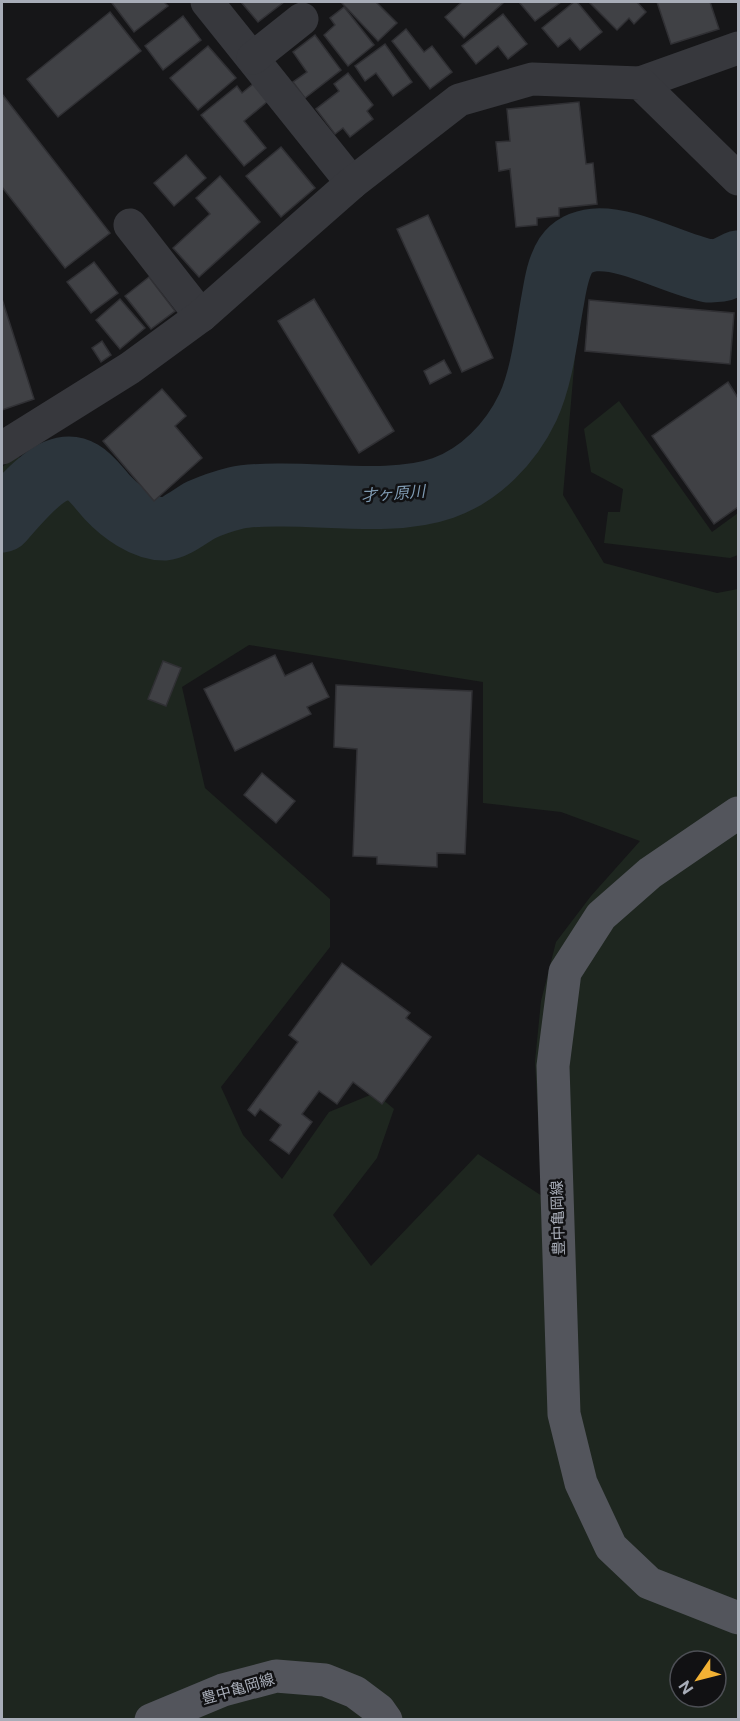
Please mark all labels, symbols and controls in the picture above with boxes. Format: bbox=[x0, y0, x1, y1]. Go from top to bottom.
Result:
water label: 才ヶ原川 bbox=[360, 482, 428, 505]
street label: 豊中亀岡線 bbox=[548, 1180, 567, 1256]
north arrow bbox=[668, 1649, 728, 1709]
street label: 豊中亀岡線 bbox=[199, 1670, 276, 1707]
text: N bbox=[675, 1677, 697, 1698]

